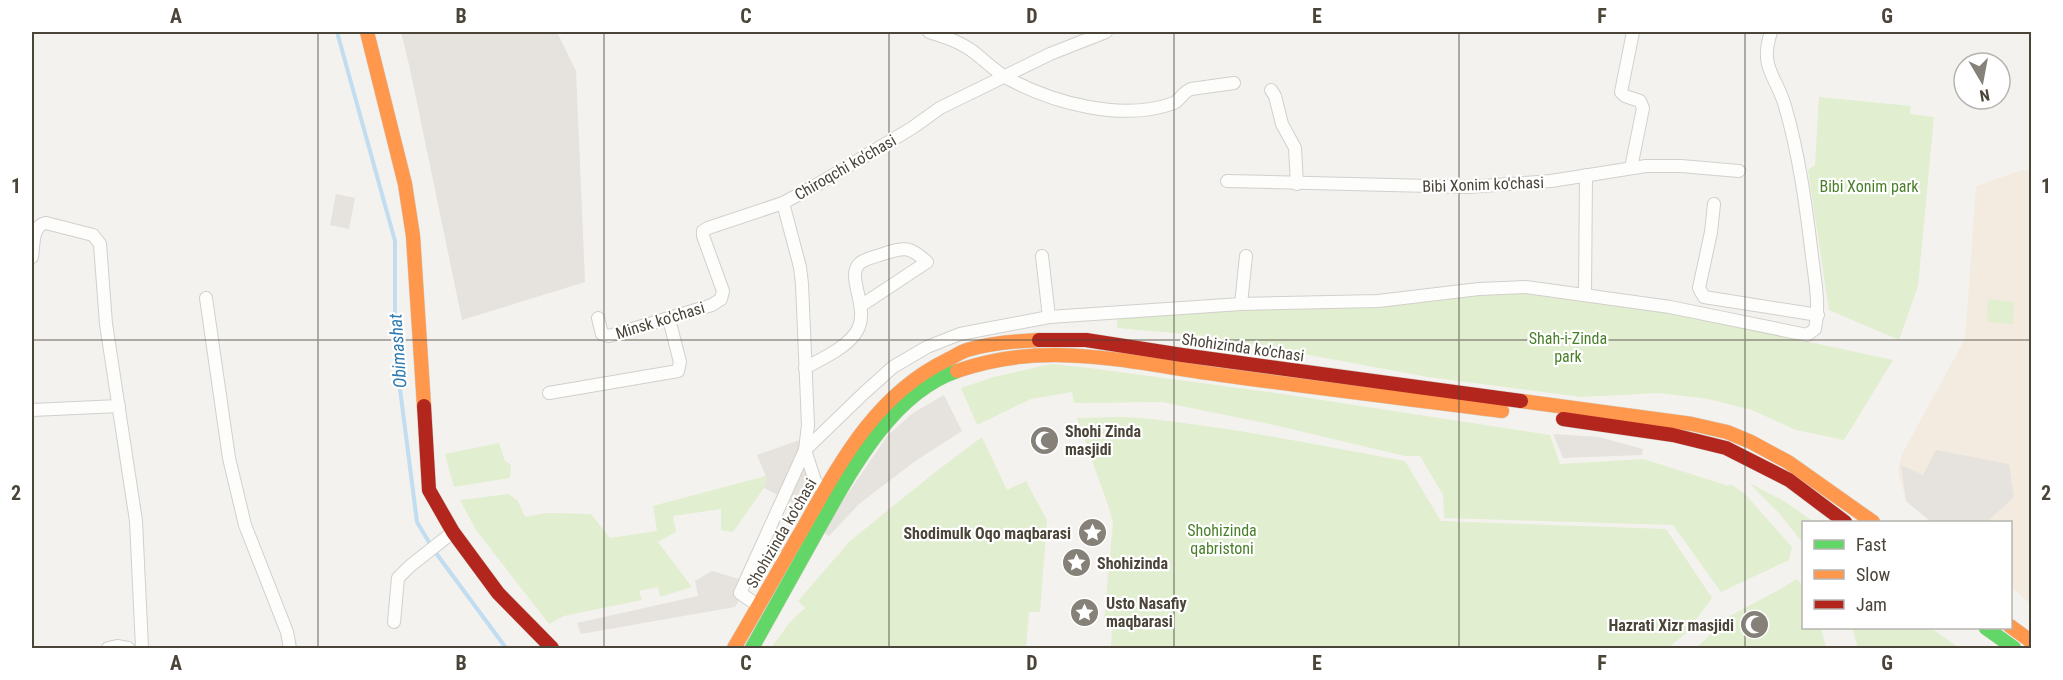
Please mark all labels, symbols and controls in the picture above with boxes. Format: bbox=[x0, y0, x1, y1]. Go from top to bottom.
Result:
text: A bbox=[170, 4, 182, 28]
text: B bbox=[455, 4, 467, 28]
text: C bbox=[740, 4, 752, 28]
text: D bbox=[1026, 4, 1038, 28]
text: E bbox=[1312, 4, 1322, 28]
text: F bbox=[1597, 4, 1607, 28]
text: G bbox=[1881, 4, 1893, 28]
north arrow bbox=[1952, 51, 2012, 111]
text: N bbox=[1978, 85, 1991, 105]
street label: Chiroqchi ko'chasi bbox=[791, 131, 899, 204]
street label: Bibi Xonim ko'chasi bbox=[1422, 173, 1544, 196]
text: 1 bbox=[11, 174, 21, 198]
text: 1 bbox=[2041, 174, 2051, 198]
park label: Bibi Xonim park bbox=[1819, 177, 1919, 196]
street label: Minsk ko'chasi bbox=[613, 298, 707, 343]
water label: Obimashat bbox=[384, 312, 411, 389]
street label: Shohizinda ko'chasi bbox=[1180, 329, 1305, 365]
park label: Shah-i-Zinda park bbox=[1529, 329, 1607, 366]
place label: Shohi Zinda masjidi bbox=[1065, 422, 1141, 459]
mosque icon: Shohi Zinda masjidi bbox=[1028, 424, 1060, 456]
street label: Shohizinda ko'chasi bbox=[742, 475, 821, 591]
text: 2 bbox=[11, 481, 21, 505]
text: 2 bbox=[2041, 481, 2051, 505]
place icon: Shodimulk Oqo maqbarasi bbox=[1076, 517, 1108, 549]
park label: Shohizinda qabristoni bbox=[1187, 521, 1257, 558]
legend bbox=[1802, 521, 2012, 629]
place label: Shodimulk Oqo maqbarasi bbox=[903, 524, 1071, 543]
text: Fast bbox=[1856, 534, 1887, 555]
place icon: Shohizinda bbox=[1060, 547, 1092, 579]
place label: Shohizinda bbox=[1097, 554, 1168, 573]
text: Slow bbox=[1856, 564, 1891, 585]
place label: Usto Nasafiy maqbarasi bbox=[1106, 594, 1187, 631]
text: Jam bbox=[1856, 594, 1887, 615]
place icon: Usto Nasafiy maqbarasi bbox=[1069, 596, 1101, 628]
mosque icon: Hazrati Xizr masjidi bbox=[1739, 609, 1771, 641]
place label: Hazrati Xizr masjidi bbox=[1608, 616, 1734, 635]
text: A bbox=[170, 651, 182, 675]
text: B bbox=[455, 651, 467, 675]
text: C bbox=[740, 651, 752, 675]
text: D bbox=[1026, 651, 1038, 675]
text: E bbox=[1312, 651, 1322, 675]
text: F bbox=[1597, 651, 1607, 675]
text: G bbox=[1881, 651, 1893, 675]

